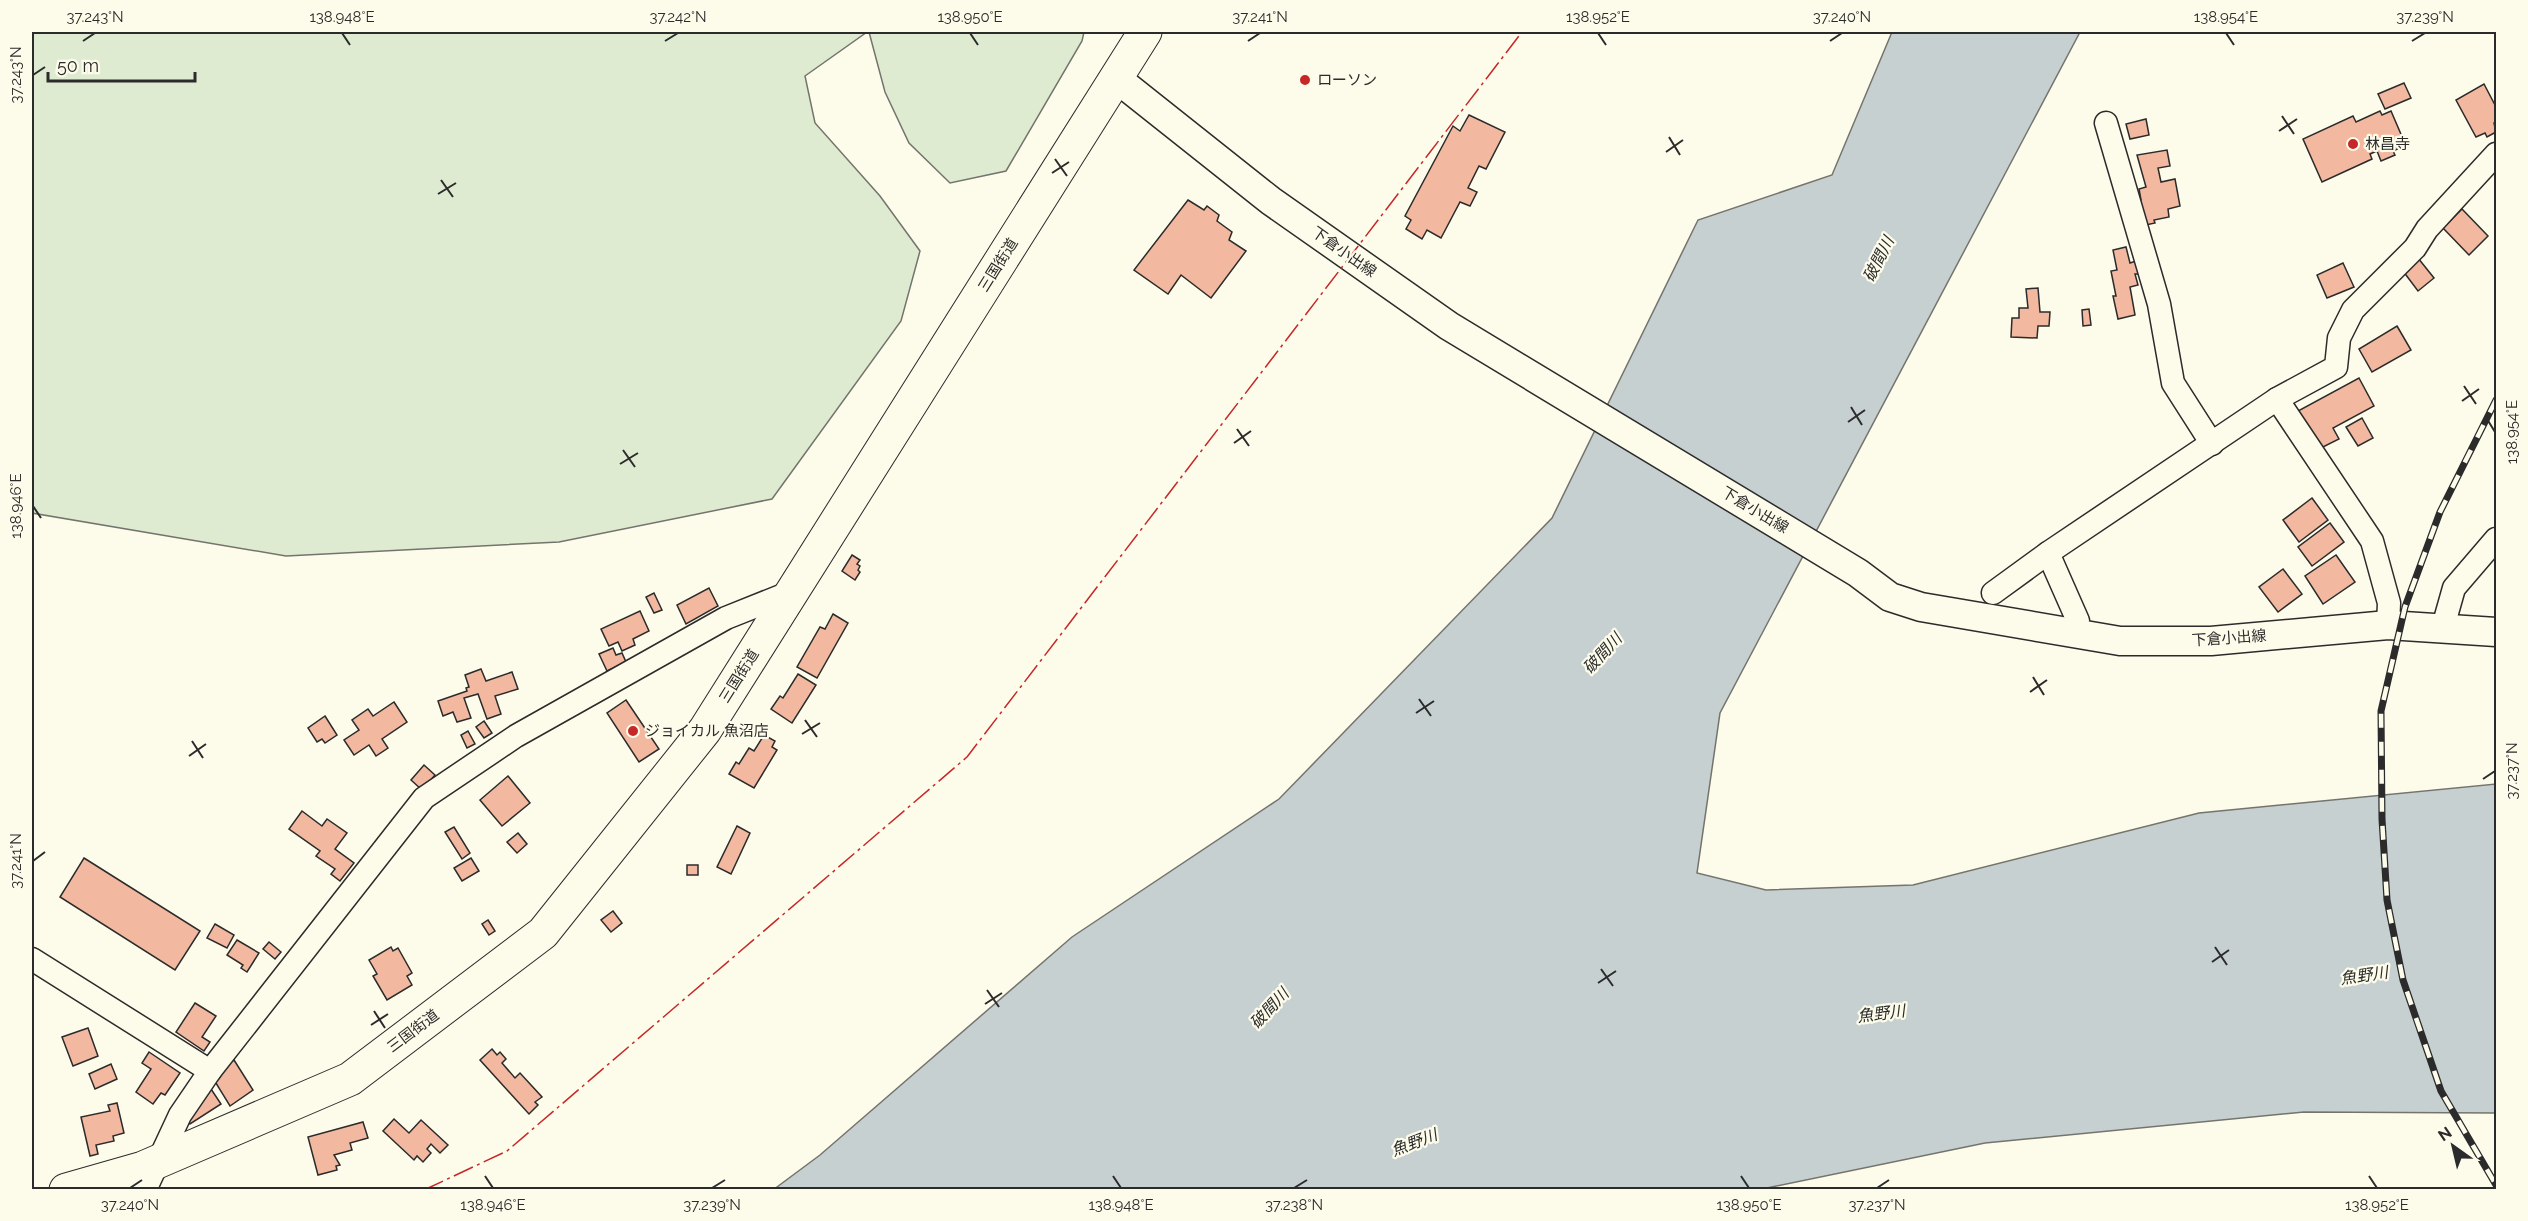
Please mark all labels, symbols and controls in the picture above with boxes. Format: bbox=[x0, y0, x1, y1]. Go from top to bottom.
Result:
text: 37.243°N bbox=[66, 8, 124, 26]
text: 138.948°E bbox=[309, 8, 375, 26]
text: 37.242°N bbox=[649, 8, 707, 26]
text: 138.950°E bbox=[937, 8, 1003, 26]
text: 37.241°N bbox=[1232, 8, 1288, 26]
text: 138.952°E bbox=[1566, 8, 1630, 26]
text: 37.240°N bbox=[1813, 8, 1871, 26]
text: 138.954°E bbox=[2194, 8, 2258, 26]
text: 37.239°N bbox=[2396, 8, 2454, 26]
scale bar bbox=[48, 45, 195, 83]
text: 37.243°N bbox=[7, 46, 25, 104]
text: 50 m bbox=[57, 55, 99, 76]
place label: ローソン bbox=[1317, 71, 1377, 89]
marker: ローソン bbox=[1298, 73, 1312, 87]
place label: 林昌寺 bbox=[2365, 135, 2410, 153]
marker: 林昌寺 bbox=[2346, 137, 2360, 151]
street label: 下倉小出線 bbox=[1308, 223, 1380, 281]
water label: 破間川 bbox=[1859, 232, 1899, 285]
street label: 三国街道 bbox=[974, 235, 1022, 295]
text: 138.954°E bbox=[2503, 400, 2521, 464]
text: 138.946°E bbox=[7, 473, 25, 539]
street label: 下倉小出線 bbox=[1718, 483, 1792, 537]
street label: 下倉小出線 bbox=[2191, 626, 2267, 650]
water label: 破間川 bbox=[1579, 628, 1627, 677]
street label: 三国街道 bbox=[715, 646, 763, 706]
place label: ジョイカル 魚沼店 bbox=[645, 722, 769, 740]
marker: ジョイカル 魚沼店 bbox=[626, 724, 640, 738]
text: 37.237°N bbox=[2503, 742, 2521, 800]
text: 37.241°N bbox=[7, 833, 25, 889]
water label: 魚野川 bbox=[2339, 962, 2391, 988]
water label: 破間川 bbox=[1246, 983, 1294, 1032]
water label: 魚野川 bbox=[1856, 1001, 1908, 1026]
street label: 三国街道 bbox=[384, 1006, 442, 1056]
north arrow bbox=[2423, 1116, 2483, 1176]
text: N bbox=[2435, 1123, 2455, 1145]
water label: 魚野川 bbox=[1388, 1124, 1442, 1160]
text: 37.240°N bbox=[101, 1196, 159, 1214]
text: 138.946°E bbox=[460, 1196, 526, 1214]
text: 37.239°N bbox=[683, 1196, 741, 1214]
text: 138.948°E bbox=[1088, 1196, 1154, 1214]
text: 37.238°N bbox=[1265, 1196, 1323, 1214]
text: 138.950°E bbox=[1716, 1196, 1782, 1214]
text: 37.237°N bbox=[1848, 1196, 1906, 1214]
text: 138.952°E bbox=[2345, 1196, 2409, 1214]

